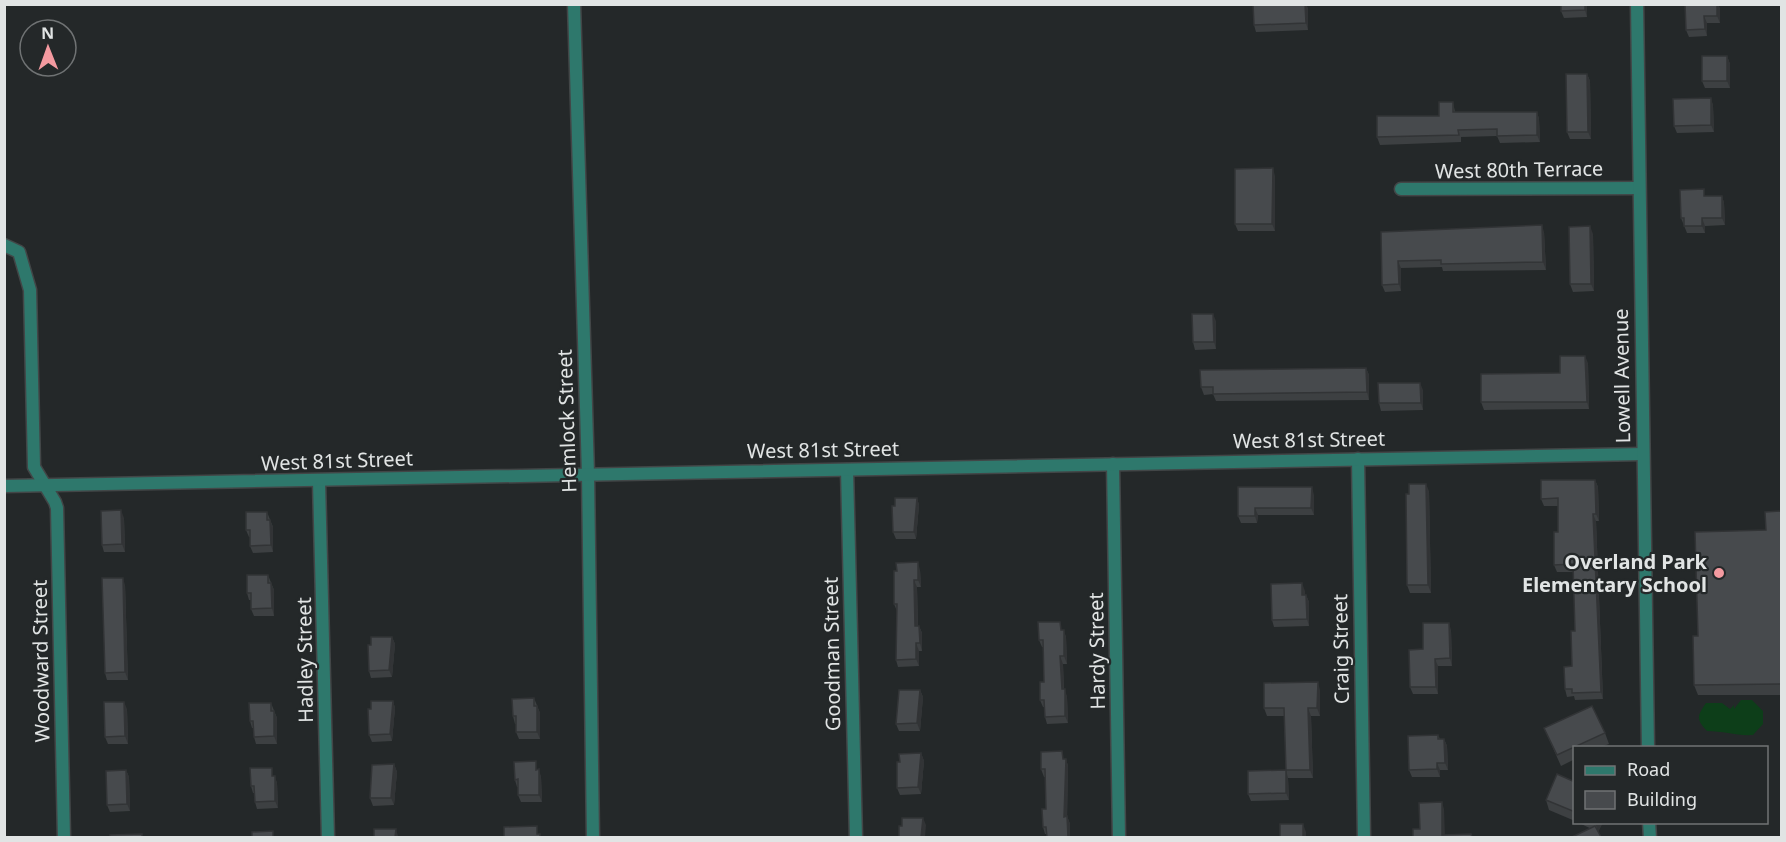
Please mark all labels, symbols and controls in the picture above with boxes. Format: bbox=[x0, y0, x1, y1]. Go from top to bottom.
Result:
north arrow bbox=[18, 18, 78, 78]
text: N bbox=[41, 22, 54, 44]
street label: West 80th Terrace bbox=[1435, 155, 1603, 184]
street label: Lowell Avenue bbox=[1607, 308, 1636, 444]
street label: Hemlock Street bbox=[551, 349, 582, 493]
street label: West 81st Street bbox=[1233, 425, 1385, 454]
street label: West 81st Street bbox=[747, 435, 899, 464]
street label: West 81st Street bbox=[260, 444, 414, 477]
place label: Overland Park Elementary School bbox=[1522, 548, 1708, 598]
marker: Overland Park Elementary School bbox=[1712, 566, 1726, 580]
street label: Goodman Street bbox=[817, 577, 846, 731]
street label: Woodward Street bbox=[26, 579, 55, 743]
street label: Hardy Street bbox=[1082, 592, 1111, 710]
street label: Craig Street bbox=[1326, 594, 1355, 704]
street label: Hadley Street bbox=[290, 597, 319, 723]
legend bbox=[1573, 746, 1768, 824]
text: Road bbox=[1627, 757, 1670, 781]
text: Building bbox=[1627, 787, 1697, 811]

